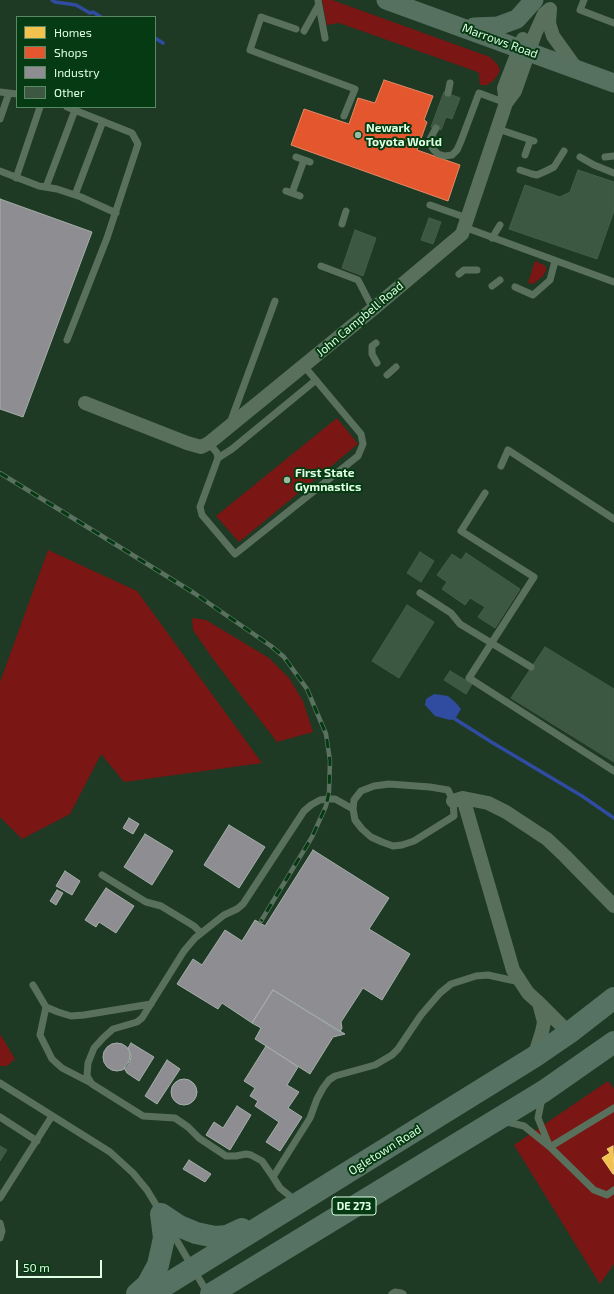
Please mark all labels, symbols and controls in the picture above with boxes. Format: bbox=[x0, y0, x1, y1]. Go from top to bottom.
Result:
legend bbox=[16, 16, 156, 108]
street label: Marrows Road bbox=[460, 21, 540, 61]
text: Homes bbox=[54, 25, 92, 39]
text: Shops bbox=[54, 45, 88, 59]
text: Industry bbox=[54, 65, 100, 79]
text: Other bbox=[54, 85, 85, 99]
place label: Newark Toyota World bbox=[366, 121, 442, 149]
marker: Newark Toyota World bbox=[353, 130, 363, 140]
street label: John Campbell Road bbox=[314, 278, 406, 360]
place label: First State Gymnastics bbox=[295, 466, 361, 494]
marker: First State Gymnastics bbox=[282, 475, 292, 485]
street label: Ogletown Road bbox=[346, 1122, 424, 1178]
road number: DE 273 bbox=[332, 1197, 376, 1215]
scale bar bbox=[18, 1252, 104, 1278]
text: 50 m bbox=[23, 1260, 50, 1274]

